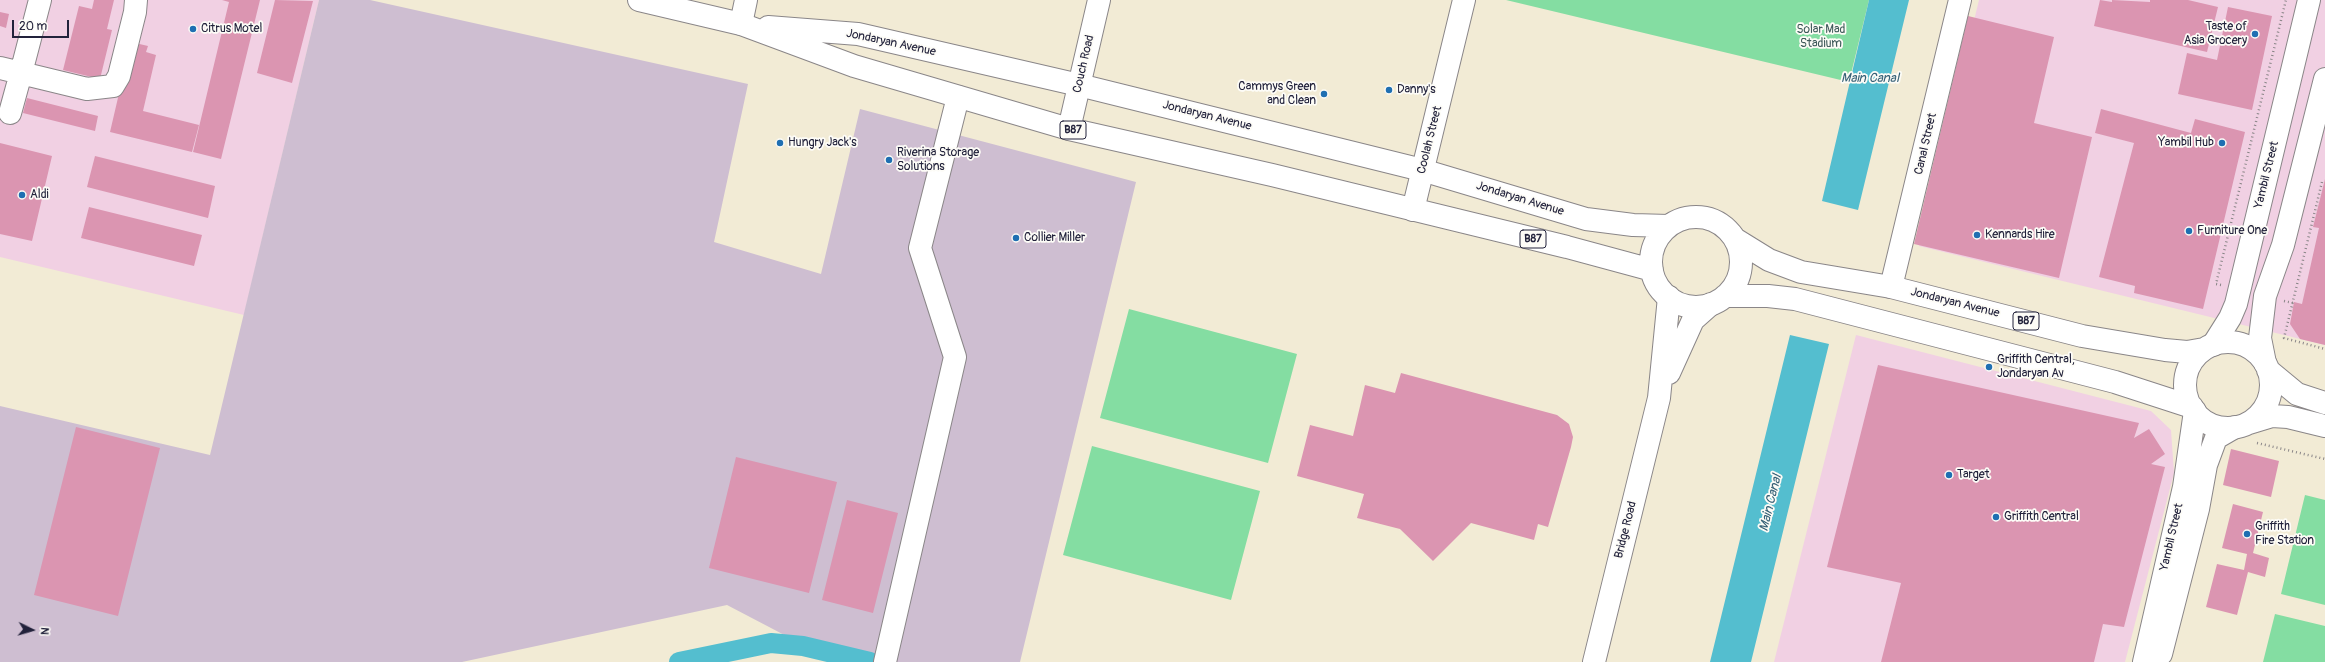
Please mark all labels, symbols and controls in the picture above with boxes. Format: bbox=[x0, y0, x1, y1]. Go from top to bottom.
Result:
scale bar bbox=[14, 12, 71, 38]
text: 20 m bbox=[19, 19, 47, 34]
place label: Taste of Asia Grocery bbox=[2184, 20, 2247, 48]
place label: Citrus Motel bbox=[201, 22, 262, 36]
park label: Solar Mad Stadium bbox=[1797, 23, 1845, 51]
marker: Citrus Motel bbox=[188, 24, 198, 34]
street label: Jondaryan Avenue bbox=[845, 26, 937, 60]
marker: Taste of Asia Grocery bbox=[2250, 29, 2260, 39]
street label: Couch Road bbox=[1070, 34, 1098, 94]
water label: Main Canal bbox=[1841, 71, 1899, 87]
place label: Cammys Green and Clean bbox=[1238, 80, 1316, 108]
place label: Danny's bbox=[1397, 83, 1436, 97]
marker: Danny's bbox=[1384, 85, 1394, 95]
marker: Cammys Green and Clean bbox=[1319, 89, 1329, 99]
street label: Jondaryan Avenue bbox=[1161, 98, 1253, 134]
street label: Coolah Street bbox=[1415, 105, 1445, 175]
street label: Canal Street bbox=[1912, 112, 1940, 176]
road number: B87 bbox=[1060, 121, 1086, 139]
place label: Hungry Jack's bbox=[788, 136, 857, 150]
place label: Yambil Hub bbox=[2158, 136, 2214, 150]
marker: Hungry Jack's bbox=[775, 138, 785, 148]
marker: Yambil Hub bbox=[2217, 138, 2227, 148]
street label: Yambil Street bbox=[2252, 140, 2282, 210]
place label: Riverina Storage Solutions bbox=[897, 146, 979, 174]
marker: Riverina Storage Solutions bbox=[884, 155, 894, 165]
street label: Jondaryan Avenue bbox=[1474, 179, 1566, 219]
place label: Aldi bbox=[30, 188, 49, 202]
marker: Aldi bbox=[17, 190, 27, 200]
place label: Furniture One bbox=[2197, 224, 2267, 238]
marker: Furniture One bbox=[2184, 226, 2194, 236]
place label: Kennards Hire bbox=[1985, 228, 2055, 242]
road number: B87 bbox=[1520, 230, 1546, 248]
marker: Kennards Hire bbox=[1972, 230, 1982, 240]
place label: Collier Miller bbox=[1024, 231, 1085, 245]
marker: Collier Miller bbox=[1011, 233, 1021, 243]
street label: Jondaryan Avenue bbox=[1909, 285, 2001, 321]
road number: B87 bbox=[2013, 312, 2039, 330]
place label: Griffith Central, Jondaryan Av bbox=[1997, 353, 2075, 381]
marker: Griffith Central, Jondaryan Av bbox=[1984, 362, 1994, 372]
place label: Target bbox=[1957, 468, 1990, 482]
marker: Target bbox=[1944, 470, 1954, 480]
water label: Main Canal bbox=[1756, 473, 1786, 533]
street label: Bridge Road bbox=[1612, 500, 1640, 560]
street label: Yambil Street bbox=[2157, 502, 2187, 572]
place label: Griffith Central bbox=[2004, 510, 2079, 524]
marker: Griffith Central bbox=[1991, 512, 2001, 522]
place label: Griffith Fire Station bbox=[2255, 520, 2314, 548]
marker: Griffith Fire Station bbox=[2242, 529, 2252, 539]
north arrow bbox=[12, 610, 52, 650]
text: N bbox=[38, 627, 51, 635]

